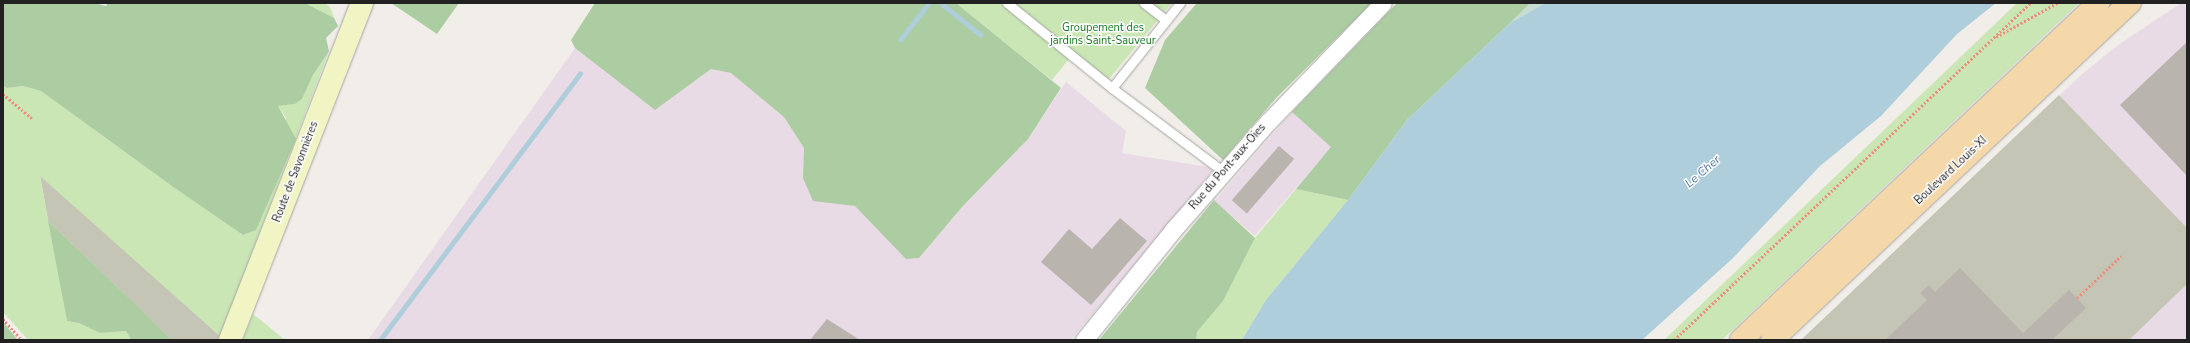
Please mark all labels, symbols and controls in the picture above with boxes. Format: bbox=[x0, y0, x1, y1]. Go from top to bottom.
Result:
park label: Groupement des jardins Saint-Sauveur bbox=[1050, 22, 1156, 48]
street label: Route de Savonnières bbox=[271, 120, 321, 224]
street label: Rue du Pont-aux-Oies bbox=[1187, 121, 1269, 213]
street label: Boulevard Louis-XI bbox=[1912, 134, 1990, 208]
water label: Le Cher bbox=[1683, 153, 1723, 191]

